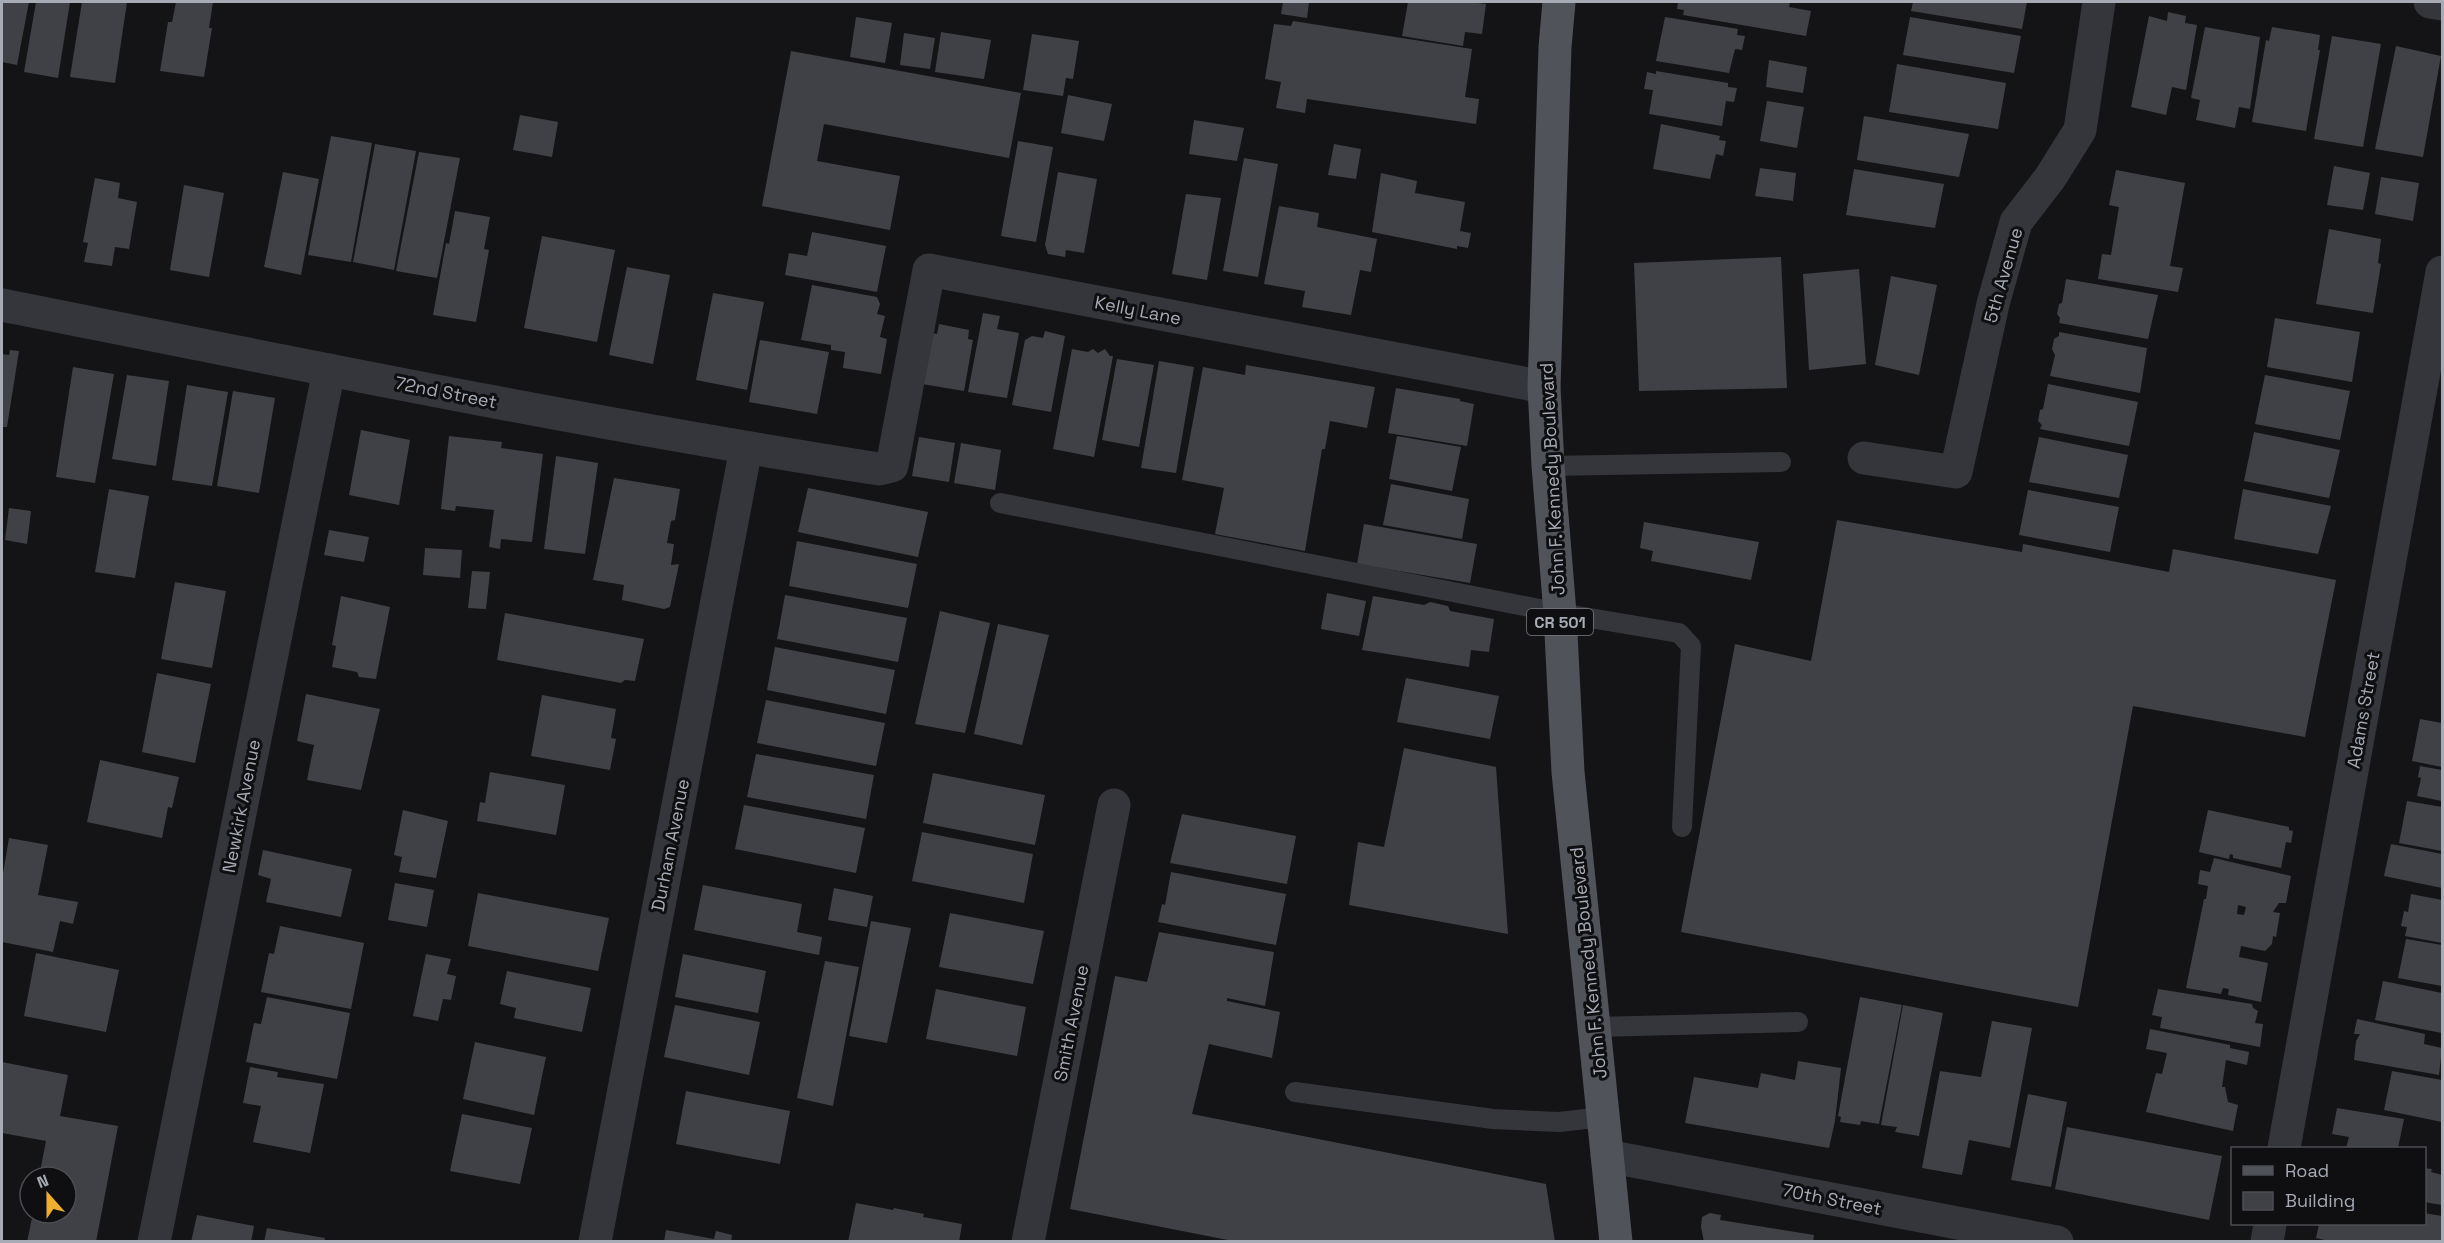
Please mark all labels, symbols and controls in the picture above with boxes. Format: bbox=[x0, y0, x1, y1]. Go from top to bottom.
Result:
street label: 5th Avenue bbox=[1978, 225, 2028, 325]
street label: Kelly Lane bbox=[1093, 290, 1183, 330]
street label: John F. Kennedy Boulevard bbox=[1534, 362, 1570, 596]
street label: 72nd Street bbox=[393, 371, 499, 413]
road number: CR 501 bbox=[1527, 609, 1593, 635]
street label: Adams Street bbox=[2341, 650, 2385, 770]
street label: Newkirk Avenue bbox=[217, 737, 265, 875]
street label: Durham Avenue bbox=[646, 777, 694, 913]
street label: John F. Kennedy Boulevard bbox=[1564, 846, 1612, 1080]
street label: Smith Avenue bbox=[1048, 963, 1094, 1083]
legend bbox=[2231, 1147, 2426, 1225]
text: Road bbox=[2285, 1159, 2329, 1182]
north arrow bbox=[18, 1165, 78, 1225]
text: N bbox=[34, 1170, 52, 1193]
street label: 70th Street bbox=[1780, 1178, 1884, 1220]
text: Building bbox=[2285, 1189, 2355, 1212]

